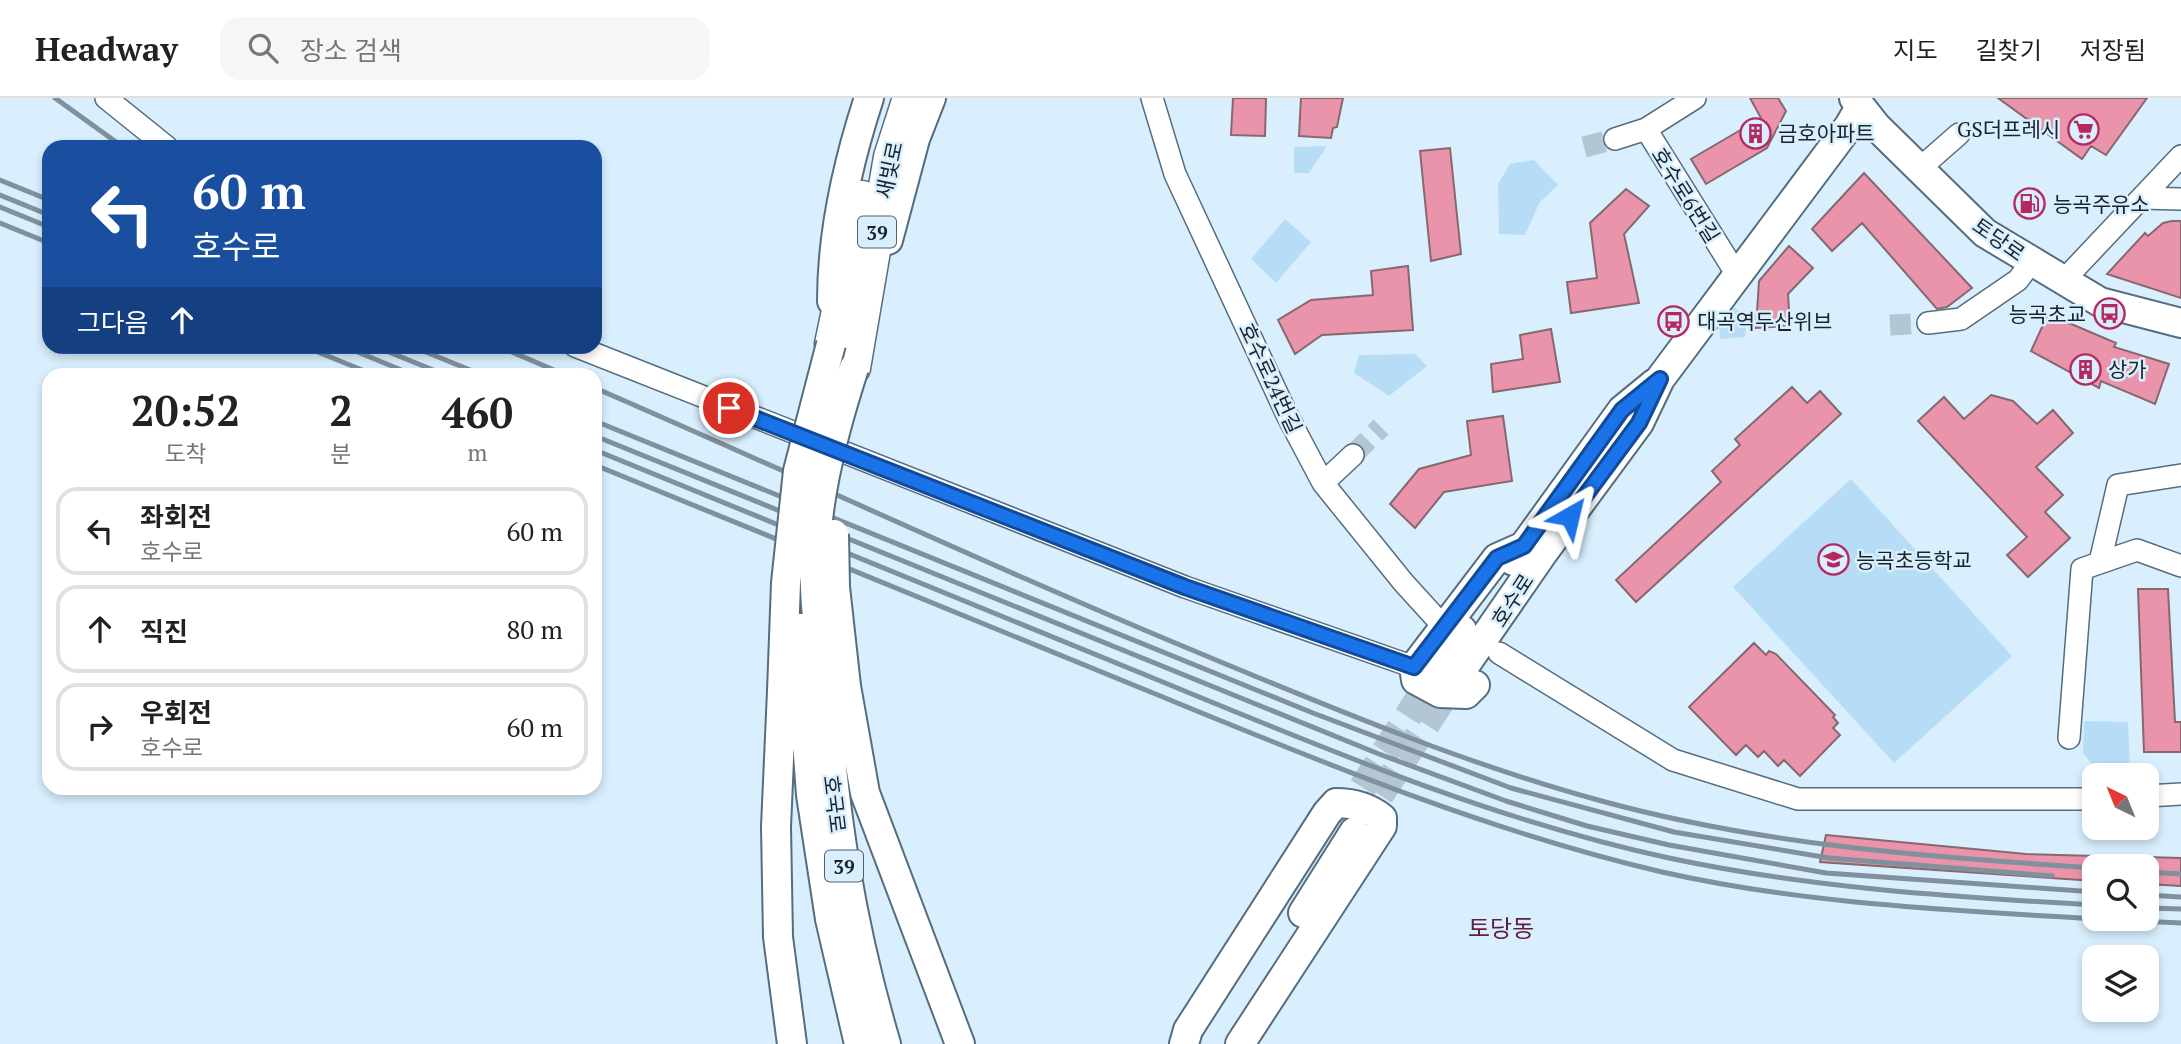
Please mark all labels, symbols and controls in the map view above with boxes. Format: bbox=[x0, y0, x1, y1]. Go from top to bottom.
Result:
search box bbox=[220, 17, 710, 80]
text: Headway bbox=[35, 27, 178, 70]
icon: search bbox=[244, 29, 282, 67]
text: 장소 검색 bbox=[300, 33, 402, 67]
text: 지도 bbox=[1893, 34, 1938, 66]
text: 길찾기 bbox=[1976, 34, 2042, 66]
text: 저장됨 bbox=[2080, 34, 2146, 66]
supermarket icon: GS더프레시 bbox=[2066, 112, 2100, 146]
place label: GS더프레시 bbox=[1957, 115, 2060, 143]
building icon: 금호아파트 bbox=[1738, 116, 1772, 150]
place label: 금호아파트 bbox=[1778, 119, 1875, 147]
street label: 새빛로 bbox=[869, 139, 909, 201]
street label: 호수로6번길 bbox=[1646, 142, 1726, 248]
text: 60 m bbox=[192, 158, 306, 223]
icon: left bbox=[77, 168, 168, 259]
fuel station icon: 능곡주유소 bbox=[2013, 187, 2047, 221]
place label: 능곡주유소 bbox=[2053, 190, 2150, 218]
street label: 토당로 bbox=[1967, 211, 2031, 267]
road number: 39 bbox=[858, 216, 896, 248]
text: 호수로 bbox=[192, 225, 280, 267]
bus stop icon: 능곡초교 bbox=[2092, 297, 2126, 331]
place label: 능곡초교 bbox=[2009, 300, 2086, 328]
icon: ahead bbox=[163, 301, 201, 339]
bus stop icon: 대곡역두산위브 bbox=[1657, 304, 1691, 338]
text: 그다음 bbox=[77, 305, 149, 339]
place label: 대곡역두산위브 bbox=[1697, 307, 1832, 335]
street label: 호수로24번길 bbox=[1233, 318, 1309, 438]
building icon: 상가 bbox=[2068, 352, 2102, 386]
place label: 상가 bbox=[2108, 355, 2147, 383]
pin bbox=[699, 378, 759, 438]
text: 20:52 bbox=[131, 382, 240, 438]
text: 2 bbox=[329, 382, 353, 438]
text: 460 bbox=[442, 384, 513, 440]
icon: arrive bbox=[710, 389, 748, 427]
text: m bbox=[468, 437, 487, 468]
text: 도착 bbox=[164, 438, 207, 469]
text: 분 bbox=[330, 438, 352, 469]
position arrow bbox=[1533, 479, 1607, 553]
text: 좌회전 bbox=[140, 499, 212, 533]
icon: left bbox=[81, 512, 119, 550]
text: 60 m bbox=[507, 514, 563, 548]
text: 호수로 bbox=[140, 536, 203, 567]
school or university icon: 능곡초등학교 bbox=[1816, 543, 1850, 577]
place label: 능곡초등학교 bbox=[1856, 546, 1972, 574]
street label: 호수로 bbox=[1484, 568, 1540, 632]
icon: ahead bbox=[81, 610, 119, 648]
text: 80 m bbox=[507, 612, 563, 646]
text: 직진 bbox=[140, 614, 188, 648]
text: 우회전 bbox=[140, 695, 212, 729]
icon: right bbox=[81, 708, 119, 746]
text: 60 m bbox=[507, 710, 563, 744]
text: 호수로 bbox=[140, 732, 203, 763]
north arrow bbox=[2082, 763, 2160, 840]
map controls bbox=[2082, 763, 2159, 1022]
street label: 호국로 bbox=[818, 774, 852, 834]
road number: 39 bbox=[825, 850, 863, 881]
button: search bbox=[2082, 854, 2159, 931]
district label: 토당동 bbox=[1468, 912, 1534, 944]
button: layers bbox=[2082, 945, 2159, 1022]

